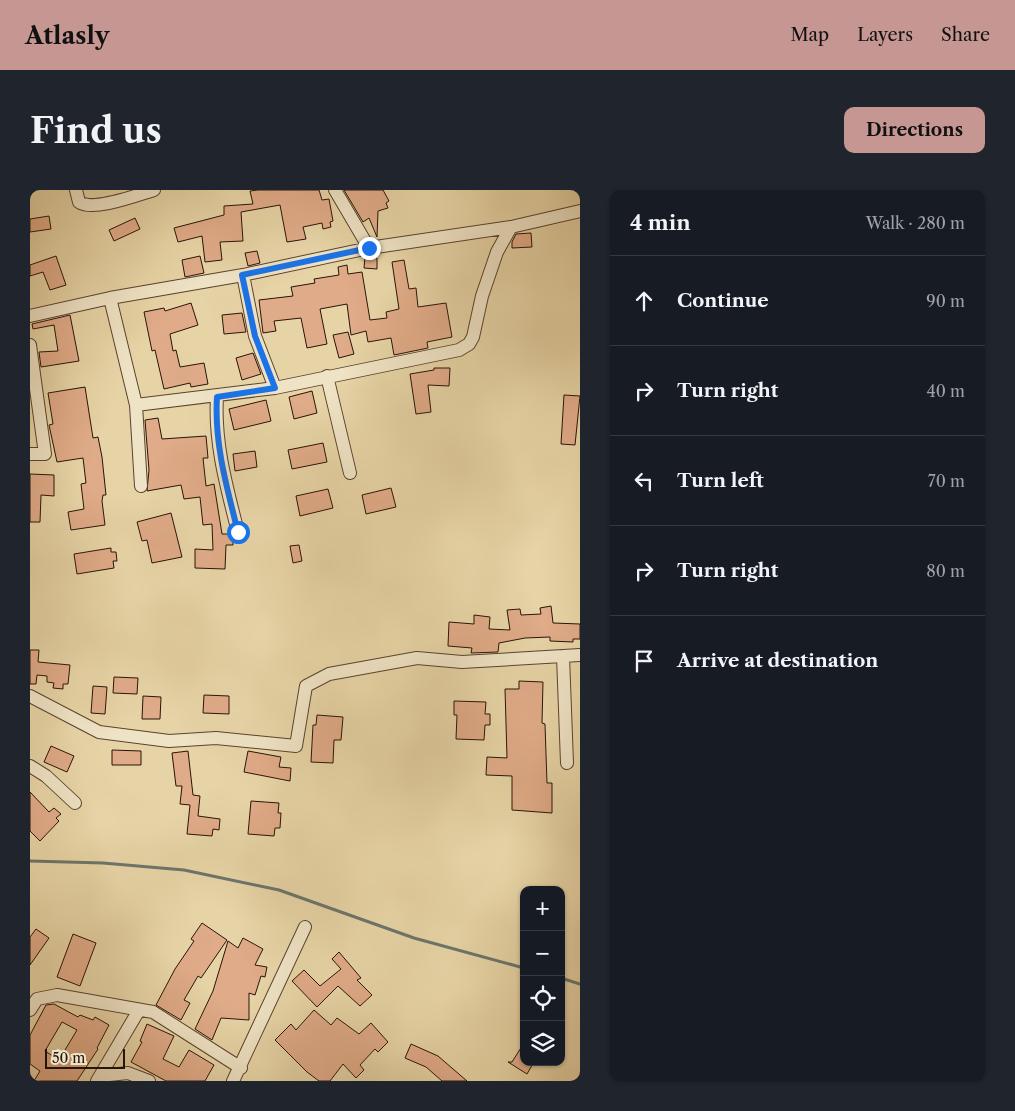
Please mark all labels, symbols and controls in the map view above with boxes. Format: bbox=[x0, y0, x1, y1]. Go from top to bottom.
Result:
text: Atlasly bbox=[25, 21, 109, 50]
text: Map bbox=[791, 24, 829, 46]
text: Layers bbox=[857, 24, 913, 46]
text: Share bbox=[941, 24, 990, 46]
button: Directions bbox=[844, 107, 985, 153]
text: Find us bbox=[30, 109, 162, 152]
text: 4 min bbox=[630, 210, 691, 235]
text: Walk · 280 m bbox=[866, 213, 965, 233]
route end bbox=[358, 237, 381, 260]
icon: ahead bbox=[630, 287, 658, 315]
text: Continue bbox=[677, 289, 769, 312]
text: 90 m bbox=[926, 291, 965, 311]
icon: right bbox=[630, 377, 658, 405]
text: Turn right bbox=[677, 379, 778, 402]
text: 40 m bbox=[926, 381, 965, 401]
icon: left bbox=[630, 467, 658, 495]
text: Turn left bbox=[677, 469, 764, 492]
text: 70 m bbox=[928, 471, 965, 491]
route start bbox=[227, 521, 250, 544]
icon: right bbox=[630, 557, 658, 585]
text: Turn right bbox=[677, 559, 778, 582]
text: 80 m bbox=[926, 561, 965, 581]
icon: arrive bbox=[630, 647, 658, 675]
text: Arrive at destination bbox=[677, 649, 878, 672]
map controls bbox=[520, 886, 565, 1066]
button: + bbox=[520, 886, 565, 931]
button: − bbox=[520, 931, 565, 976]
button: locate bbox=[520, 976, 565, 1021]
button: layers bbox=[520, 1021, 565, 1066]
scale bar bbox=[45, 1046, 125, 1069]
text: 50 m bbox=[52, 1049, 85, 1067]

